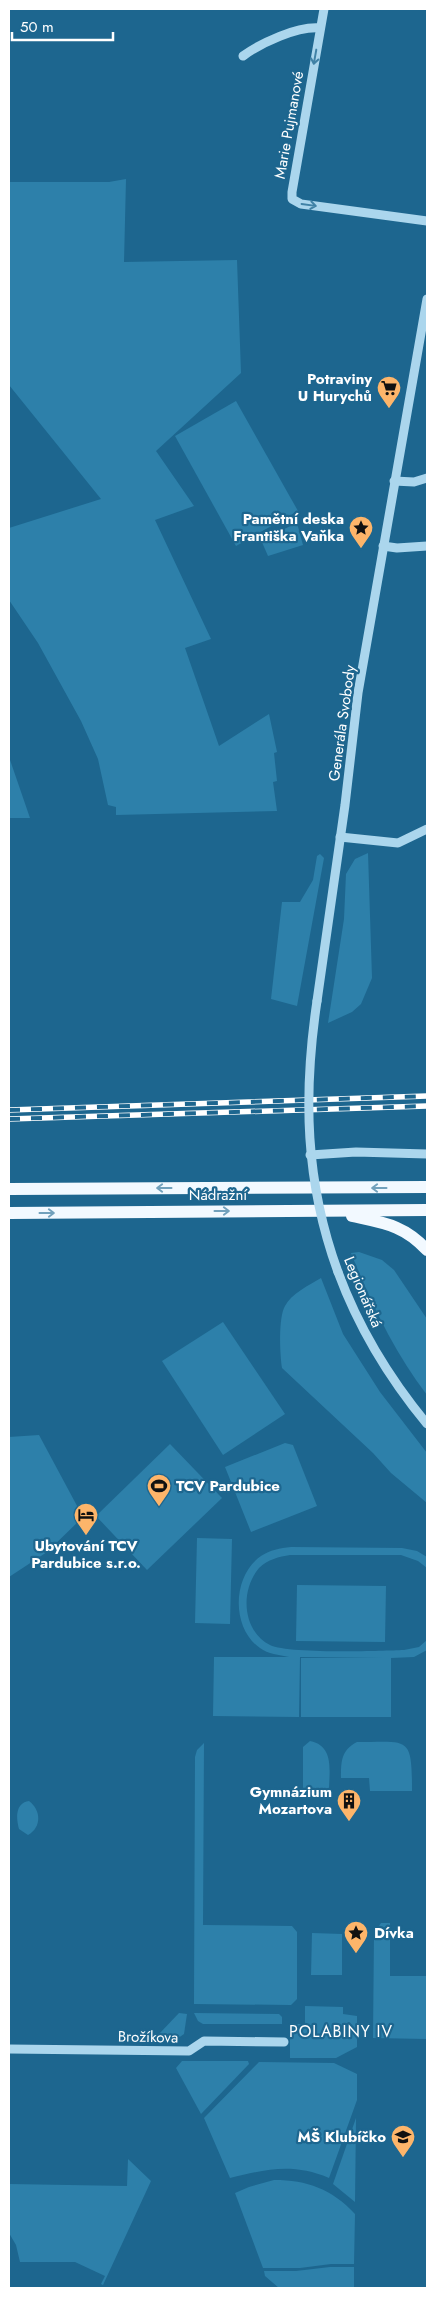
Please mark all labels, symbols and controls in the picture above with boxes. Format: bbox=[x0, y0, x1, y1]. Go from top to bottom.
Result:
scale bar bbox=[12, 10, 114, 42]
text: 50 m bbox=[20, 16, 54, 38]
one-way arrow bbox=[310, 48, 320, 64]
street label: Marie Pujmanové bbox=[269, 69, 309, 181]
one-way arrow bbox=[301, 200, 317, 210]
place label: Potraviny U Hurychů bbox=[298, 368, 372, 407]
supermarket icon: Potraviny U Hurychů bbox=[376, 375, 402, 409]
place label: Pamětní deska Františka Vaňka bbox=[233, 508, 344, 547]
place icon: Pamětní deska Františka Vaňka bbox=[348, 515, 374, 549]
street label: Generála Svobody bbox=[323, 663, 361, 783]
one-way arrow bbox=[156, 1183, 172, 1193]
one-way arrow bbox=[371, 1183, 387, 1193]
street label: Nádražní bbox=[189, 1184, 248, 1206]
one-way arrow bbox=[214, 1207, 230, 1216]
one-way arrow bbox=[38, 1208, 55, 1218]
street label: Legionářská bbox=[338, 1253, 388, 1331]
sports icon: TCV Pardubice bbox=[146, 1473, 172, 1507]
place label: TCV Pardubice bbox=[176, 1475, 280, 1497]
hotel icon: Ubytování TCV Pardubice s.r.o. bbox=[73, 1502, 99, 1536]
place label: Ubytování TCV Pardubice s.r.o. bbox=[31, 1535, 141, 1574]
place label: Gymnázium Mozartova bbox=[250, 1781, 332, 1820]
building icon: Gymnázium Mozartova bbox=[336, 1788, 362, 1822]
place icon: Dívka bbox=[343, 1920, 369, 1954]
place label: Dívka bbox=[374, 1922, 414, 1944]
district label: POLABINY IV bbox=[289, 2020, 393, 2043]
street label: Brožíkova bbox=[118, 2025, 178, 2049]
school or university icon: MŠ Klubíčko bbox=[390, 2124, 416, 2158]
place label: MŠ Klubíčko bbox=[298, 2126, 386, 2148]

